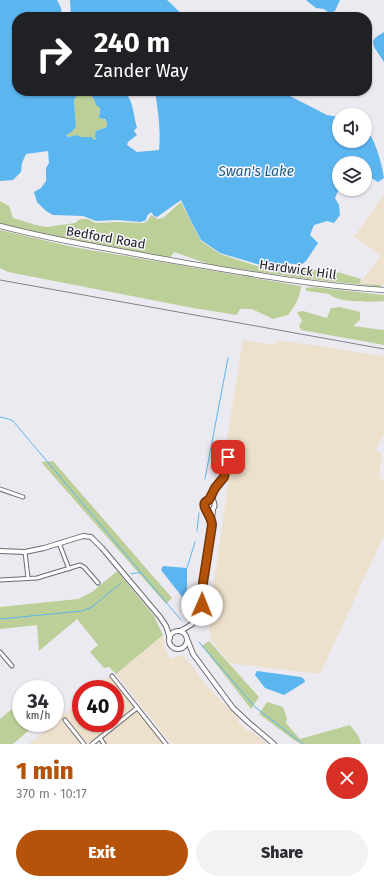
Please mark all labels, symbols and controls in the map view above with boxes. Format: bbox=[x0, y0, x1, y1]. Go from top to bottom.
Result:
text: 240 m bbox=[94, 26, 170, 59]
icon: right bbox=[28, 28, 80, 80]
text: Zander Way bbox=[94, 60, 188, 82]
map controls bbox=[332, 108, 372, 196]
button: sound bbox=[332, 108, 372, 148]
button: layers bbox=[332, 156, 372, 196]
water label: Swan's Lake bbox=[217, 163, 294, 180]
street label: Bedford Road bbox=[65, 223, 147, 252]
street label: Hardwick Hill bbox=[258, 257, 338, 282]
pin bbox=[211, 440, 245, 474]
icon: arrive bbox=[217, 446, 239, 468]
position arrow bbox=[181, 584, 223, 626]
speed limit sign: 40 bbox=[72, 680, 124, 732]
text: 34 bbox=[27, 689, 49, 713]
text: km/h bbox=[26, 710, 50, 722]
text: 1 min bbox=[16, 757, 74, 785]
button: close bbox=[326, 757, 368, 799]
text: 370 m · 10:17 bbox=[16, 786, 87, 801]
button: Exit bbox=[16, 830, 188, 876]
button: Share bbox=[196, 830, 368, 876]

